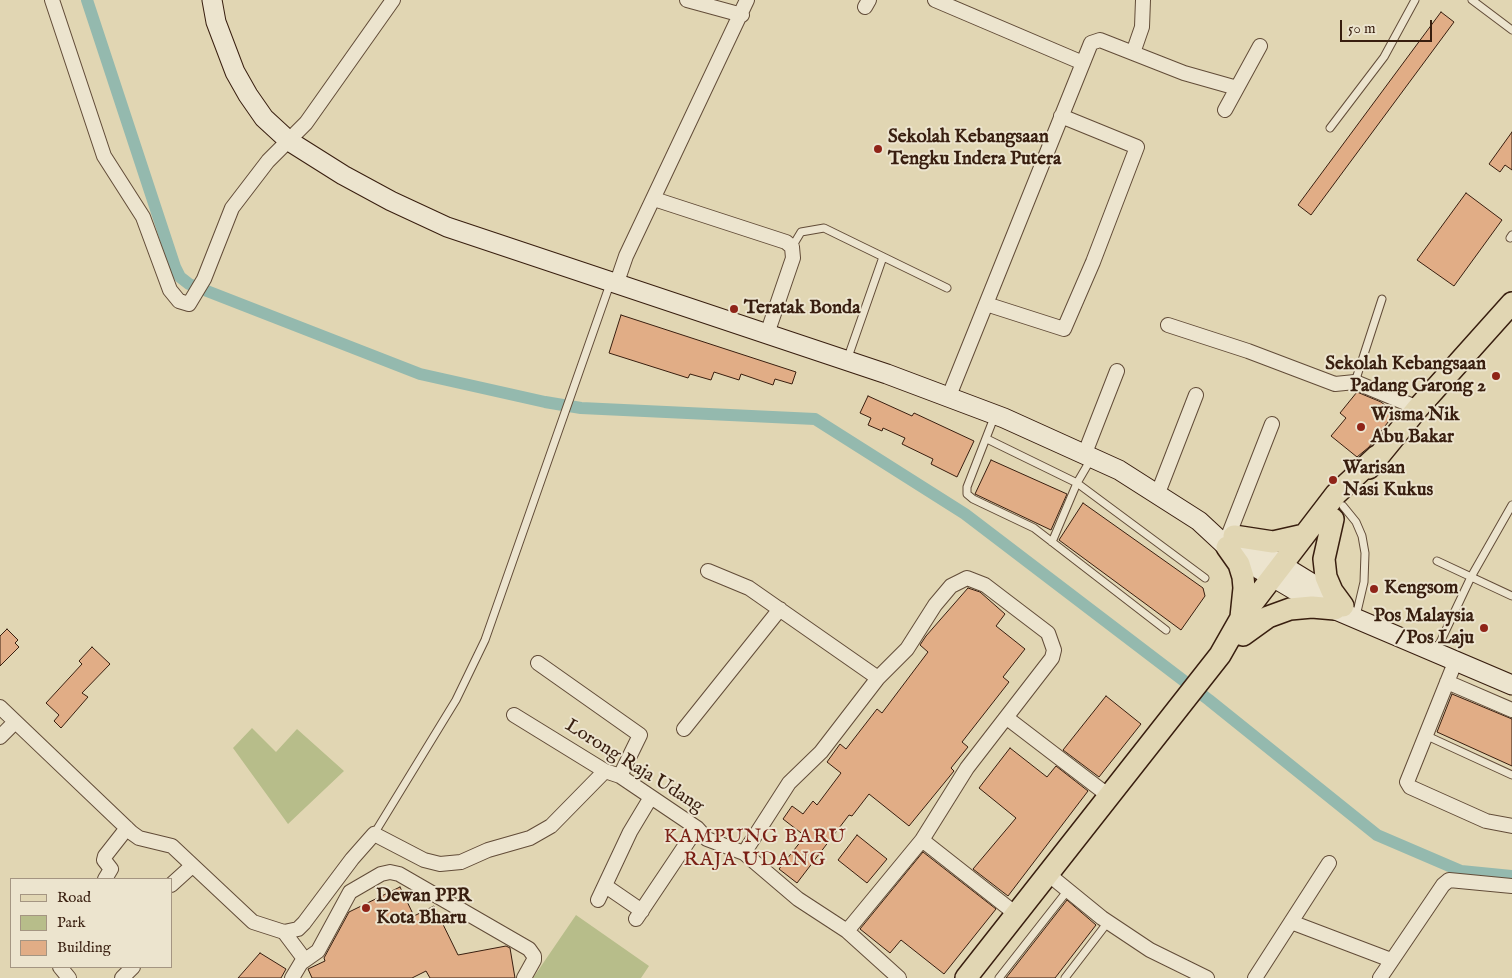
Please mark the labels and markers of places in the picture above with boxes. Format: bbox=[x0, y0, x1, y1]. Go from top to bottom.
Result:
place label: Sekolah Kebangsaan Tengku Indera Putera bbox=[888, 127, 1061, 171]
marker: Sekolah Kebangsaan Tengku Indera Putera bbox=[872, 143, 884, 155]
place label: Teratak Bonda bbox=[744, 298, 860, 320]
marker: Teratak Bonda bbox=[728, 303, 740, 315]
place label: Sekolah Kebangsaan Padang Garong 2 bbox=[1325, 354, 1486, 398]
marker: Sekolah Kebangsaan Padang Garong 2 bbox=[1490, 370, 1502, 382]
place label: Wisma Nik Abu Bakar bbox=[1371, 405, 1459, 449]
marker: Wisma Nik Abu Bakar bbox=[1355, 421, 1367, 433]
place label: Warisan Nasi Kukus bbox=[1343, 458, 1433, 502]
marker: Warisan Nasi Kukus bbox=[1327, 474, 1339, 486]
place label: Kengsom bbox=[1384, 578, 1458, 600]
marker: Kengsom bbox=[1368, 583, 1380, 595]
place label: Pos Malaysia / Pos Laju bbox=[1374, 606, 1474, 650]
marker: Pos Malaysia / Pos Laju bbox=[1478, 622, 1490, 634]
place label: Dewan PPR Kota Bharu bbox=[376, 886, 471, 930]
marker: Dewan PPR Kota Bharu bbox=[360, 902, 372, 914]

